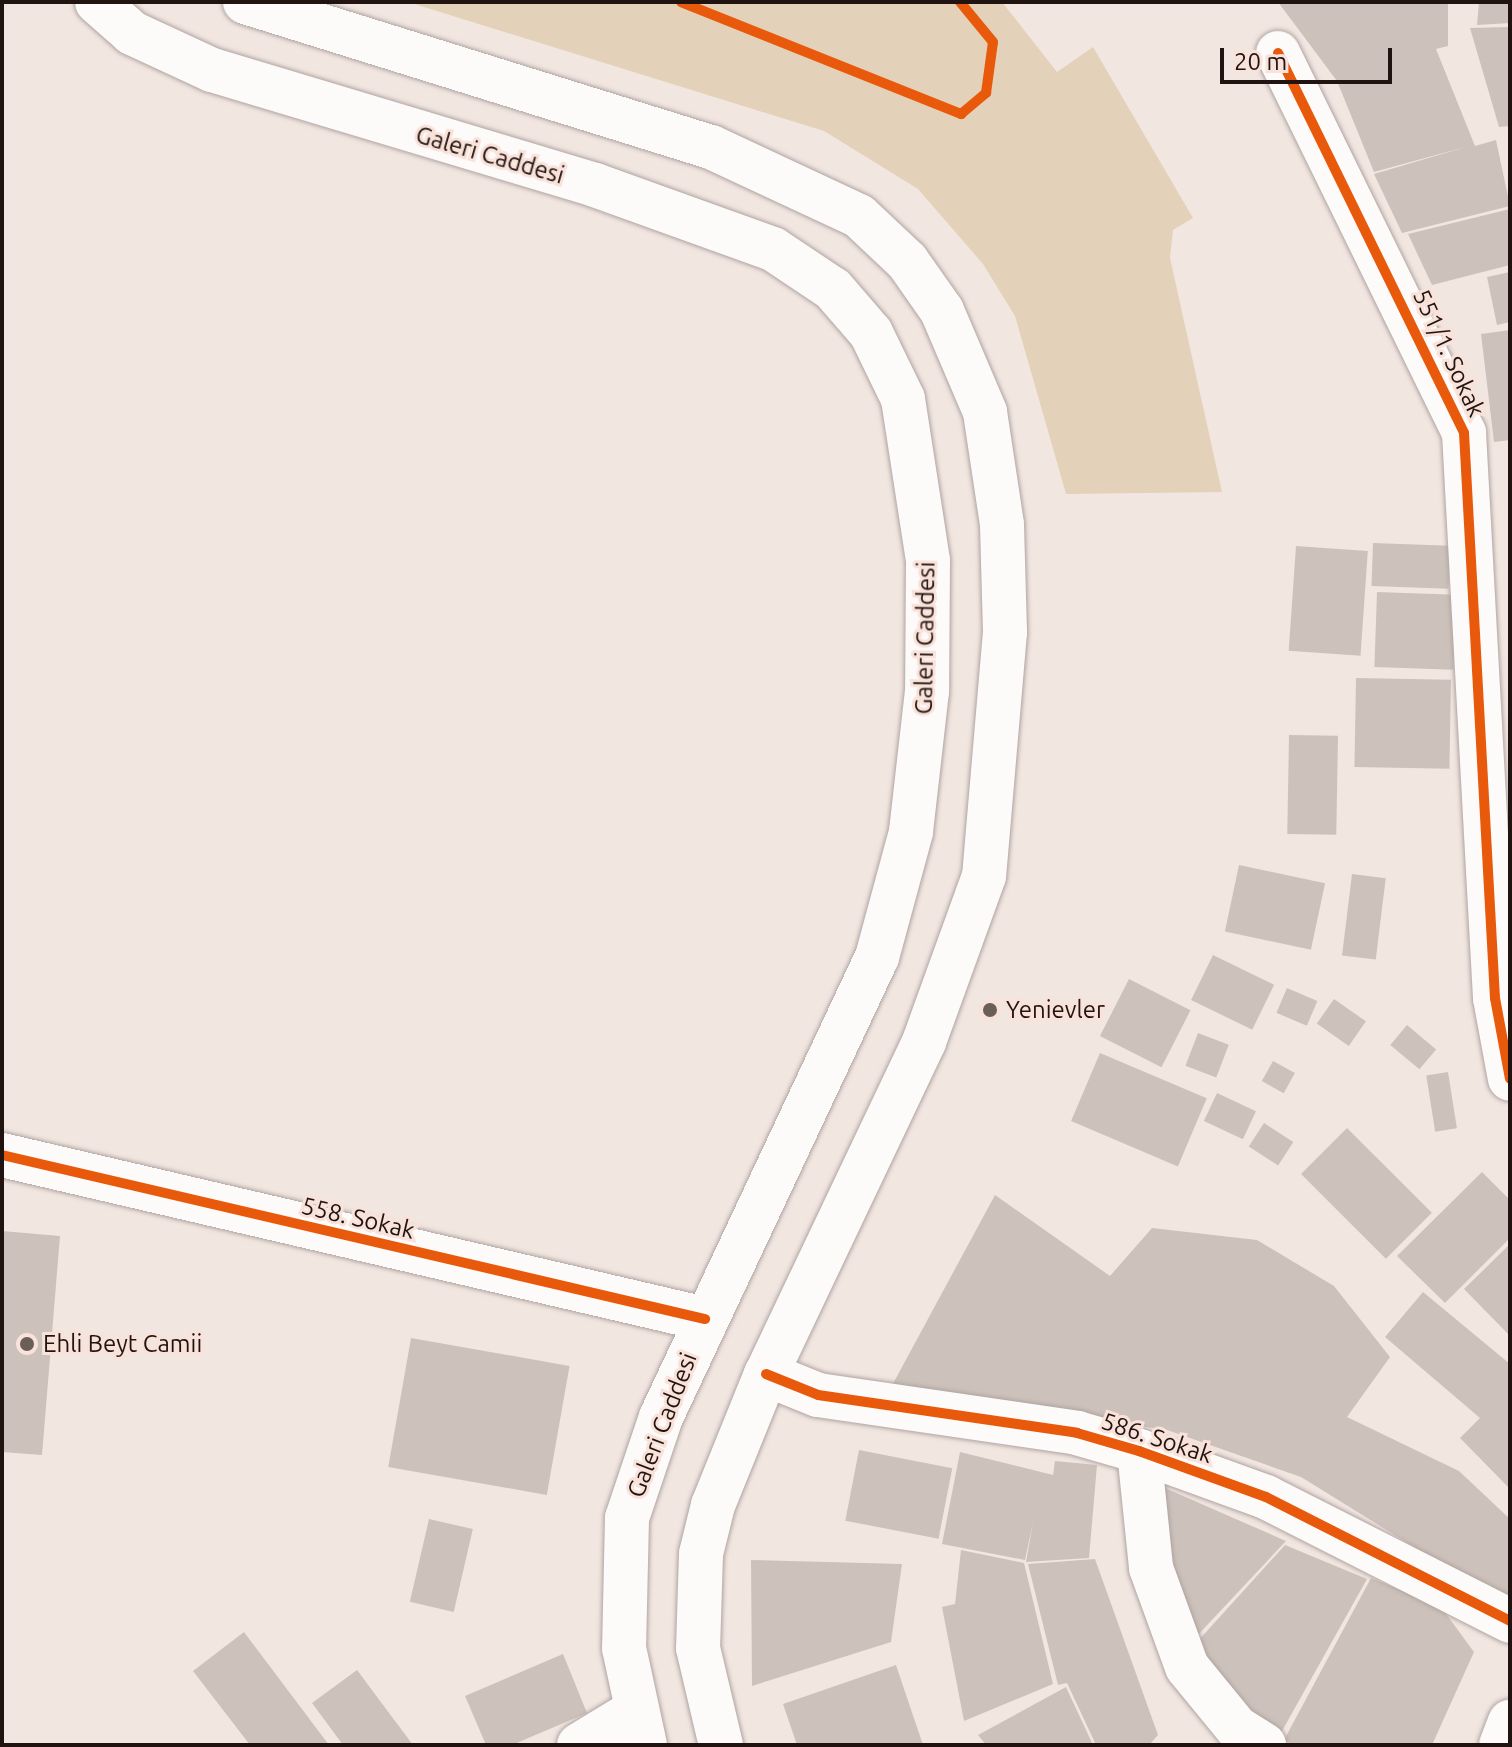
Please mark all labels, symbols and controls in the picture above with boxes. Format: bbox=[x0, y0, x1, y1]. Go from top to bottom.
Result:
scale bar bbox=[1224, 32, 1396, 82]
text: 20 m bbox=[1234, 48, 1287, 75]
street label: Galeri Caddesi bbox=[413, 120, 567, 190]
street label: 551/1. Sokak bbox=[1407, 285, 1491, 421]
street label: Galeri Caddesi bbox=[909, 561, 941, 715]
place label: Yenievler bbox=[1006, 996, 1105, 1024]
marker: Yenievler bbox=[981, 1001, 999, 1019]
street label: 558. Sokak bbox=[299, 1191, 417, 1245]
place label: Ehli Beyt Camii bbox=[43, 1330, 202, 1358]
marker: Ehli Beyt Camii bbox=[18, 1335, 36, 1353]
street label: Galeri Caddesi bbox=[621, 1348, 703, 1502]
street label: 586. Sokak bbox=[1098, 1407, 1216, 1469]

